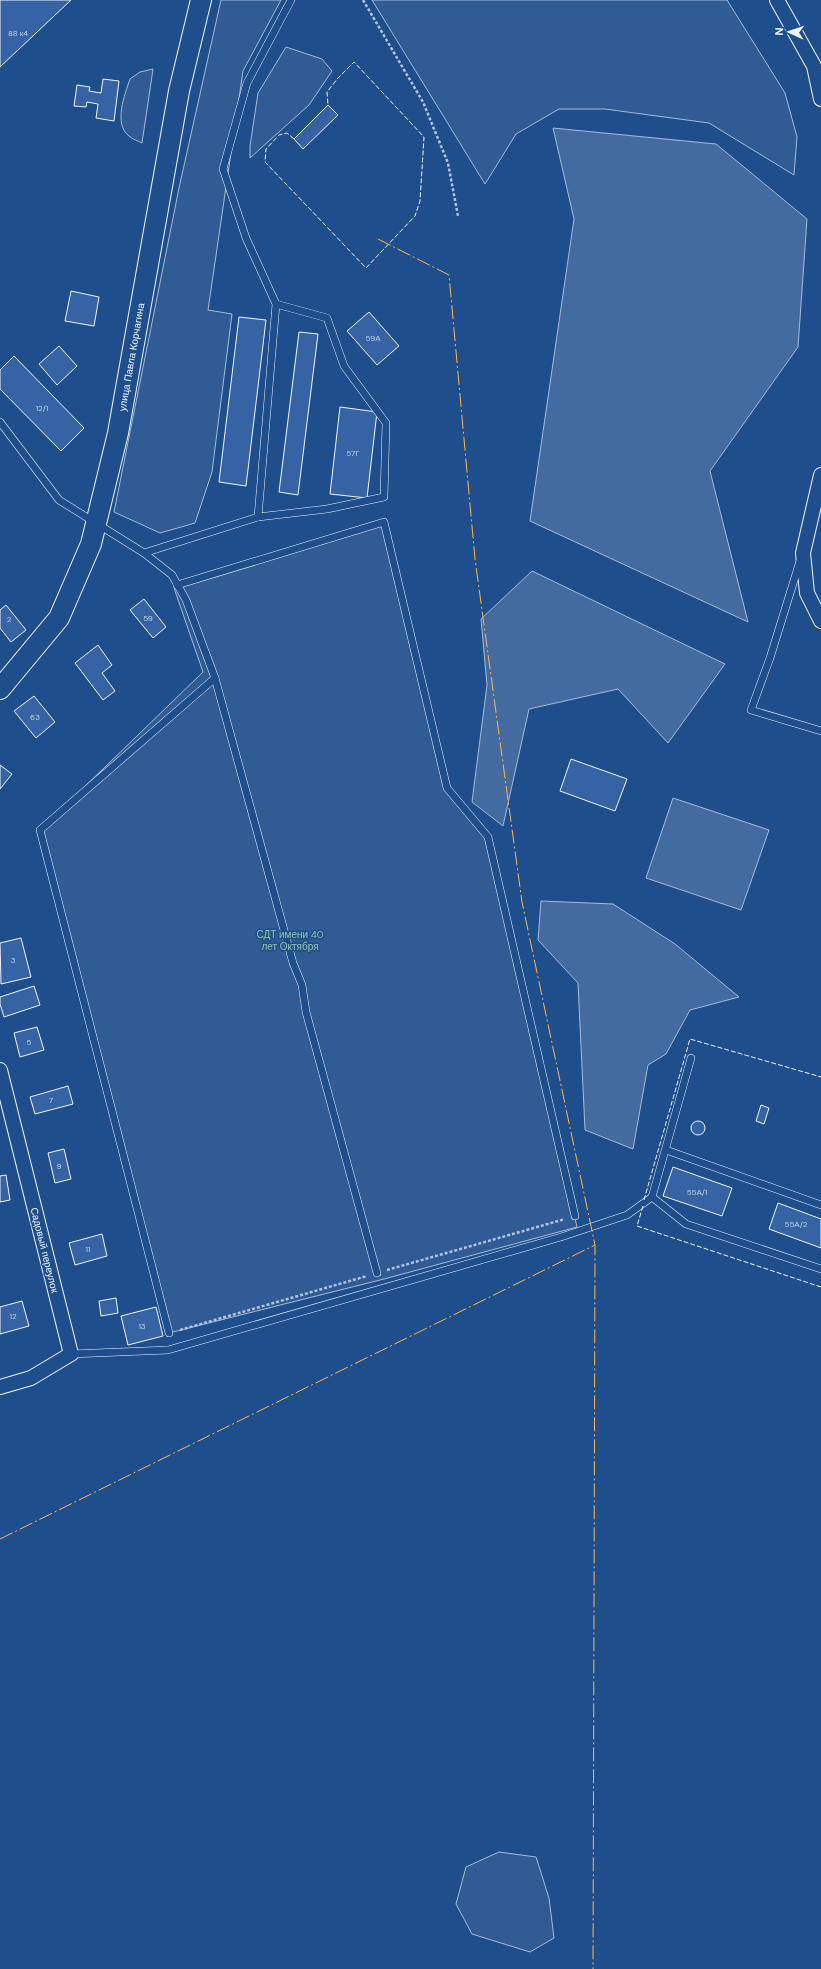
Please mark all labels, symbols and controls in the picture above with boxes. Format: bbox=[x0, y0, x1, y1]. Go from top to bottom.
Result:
north arrow bbox=[769, 12, 809, 52]
text: N bbox=[772, 27, 786, 36]
house number: 88 к4 bbox=[8, 28, 28, 38]
street label: улица Павла Корчагина bbox=[116, 301, 148, 412]
house number: 59А bbox=[365, 333, 381, 343]
house number: 12/1 bbox=[36, 403, 48, 413]
house number: 57Г bbox=[346, 448, 360, 458]
house number: 59 bbox=[143, 613, 153, 623]
house number: 2 bbox=[7, 614, 12, 624]
house number: 63 bbox=[30, 712, 40, 722]
park label: СДТ имени 40 лет Октября bbox=[256, 928, 324, 953]
house number: 3 bbox=[11, 955, 16, 965]
house number: 5 bbox=[27, 1037, 32, 1047]
house number: 7 bbox=[49, 1095, 53, 1105]
house number: 9 bbox=[56, 1161, 62, 1171]
house number: 55А/1 bbox=[687, 1187, 707, 1197]
street label: Садовый переулок bbox=[28, 1206, 62, 1295]
house number: 55А/2 bbox=[785, 1219, 808, 1229]
house number: 11 bbox=[86, 1244, 91, 1254]
house number: 12 bbox=[9, 1311, 17, 1321]
house number: 13 bbox=[138, 1321, 146, 1331]

